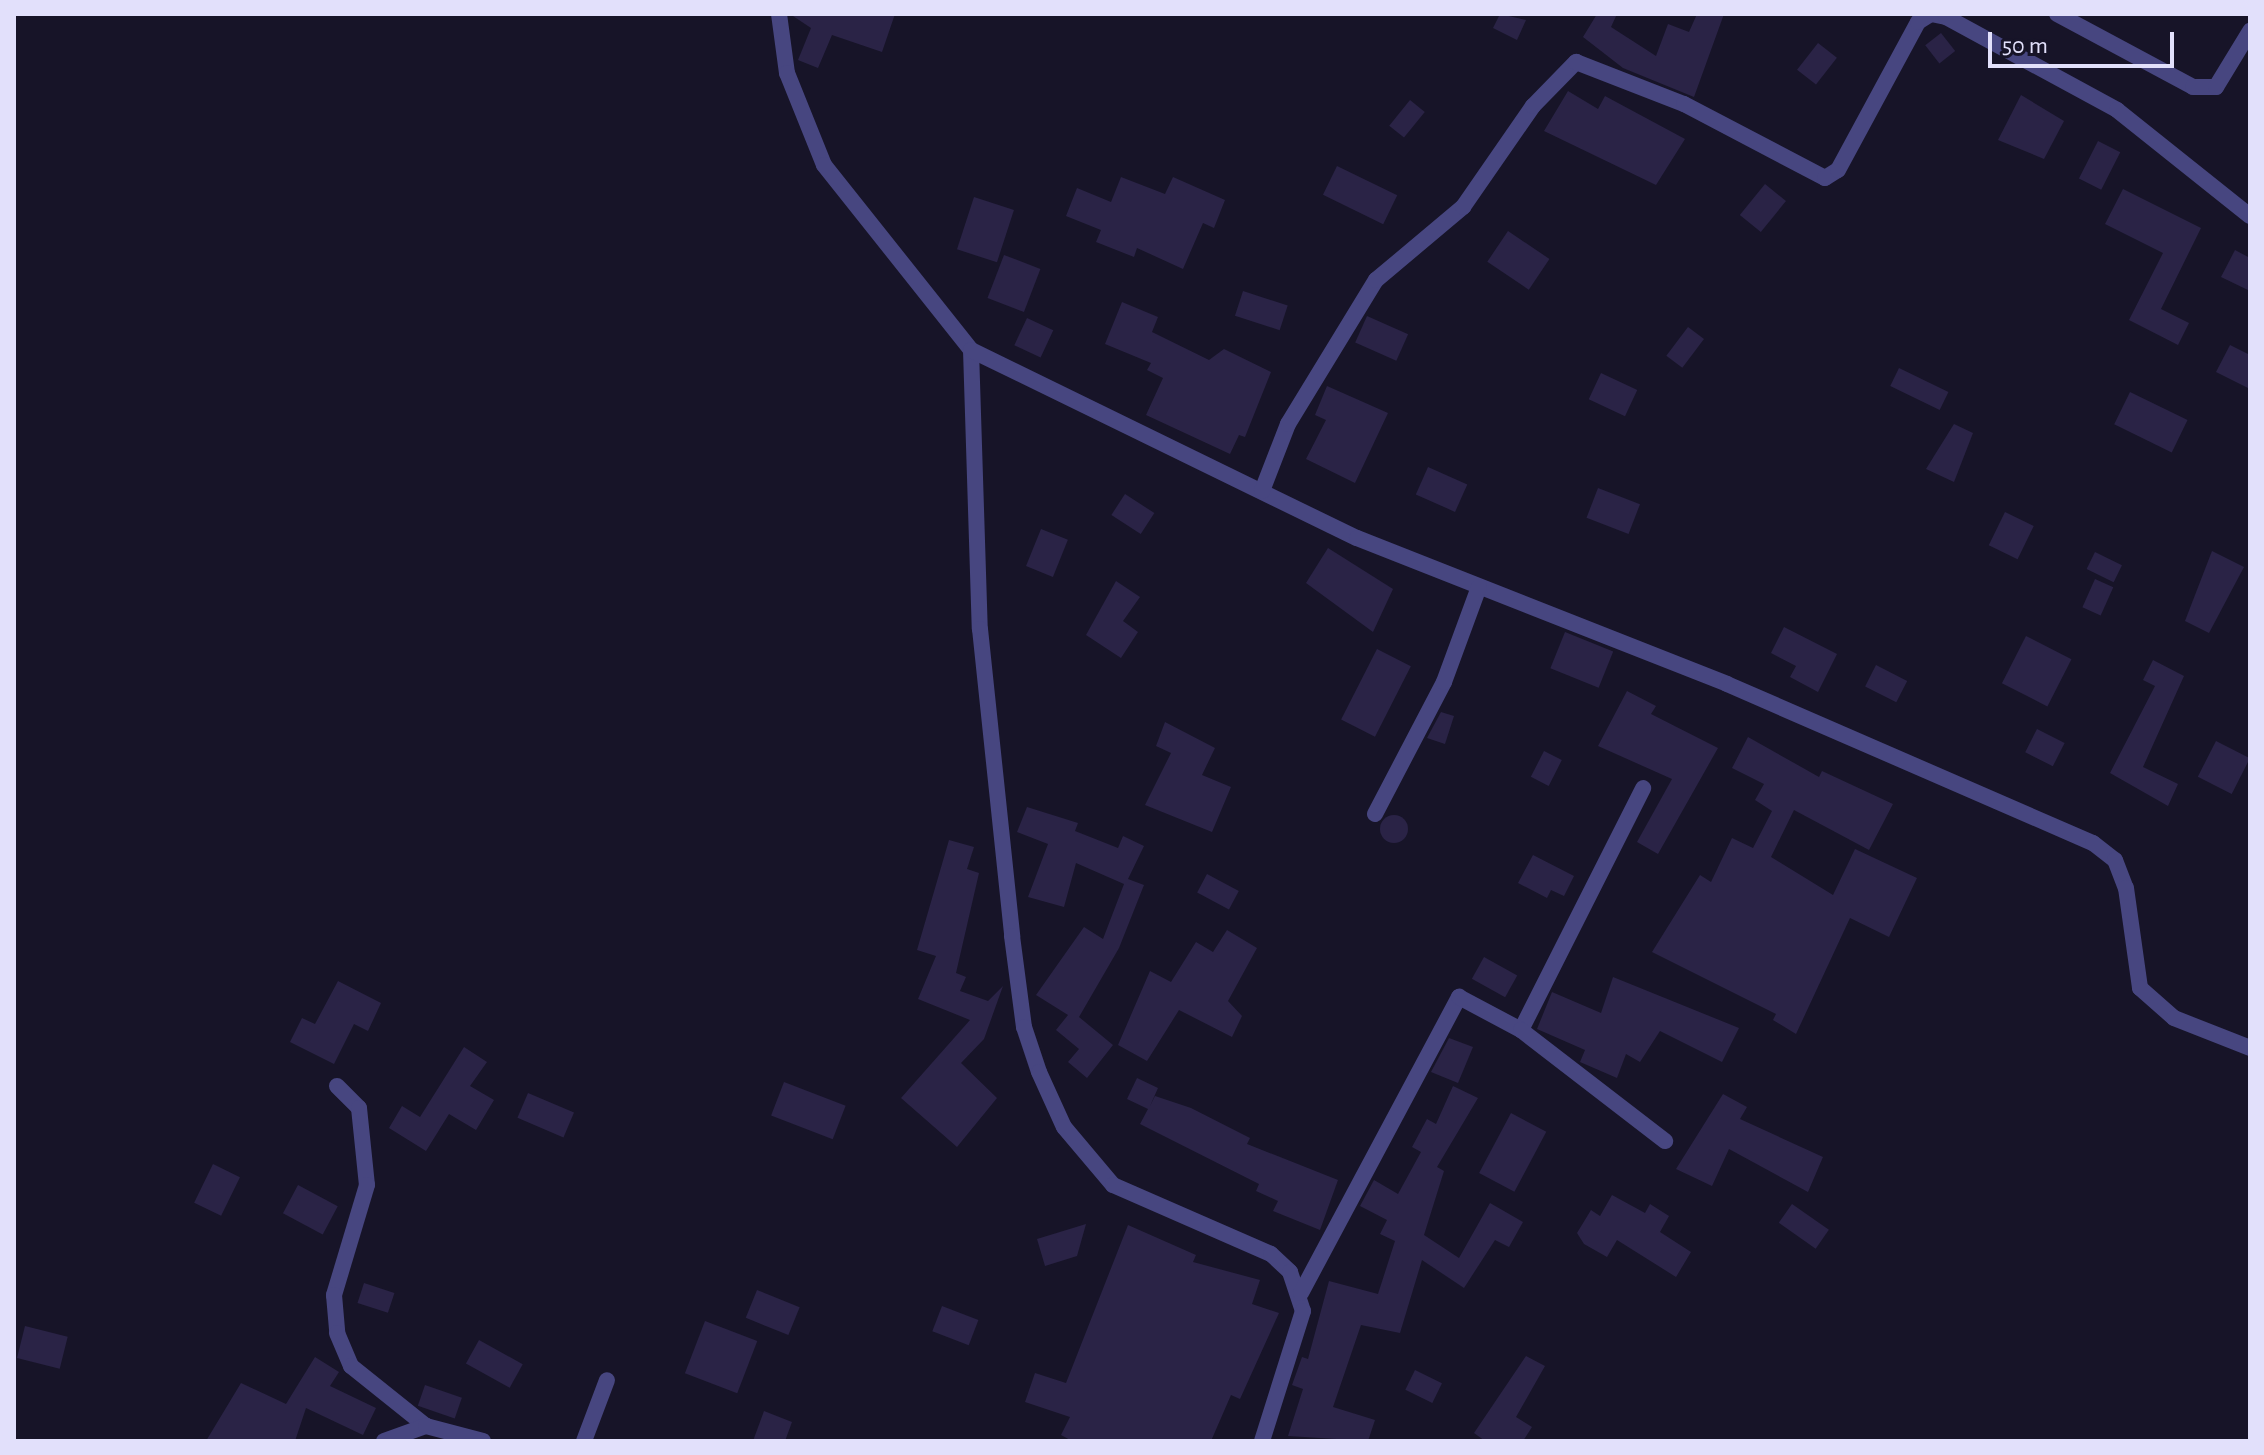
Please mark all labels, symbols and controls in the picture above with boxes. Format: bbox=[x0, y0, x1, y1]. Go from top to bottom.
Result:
scale bar bbox=[1992, 16, 2178, 66]
text: 50 m bbox=[2002, 34, 2048, 58]

